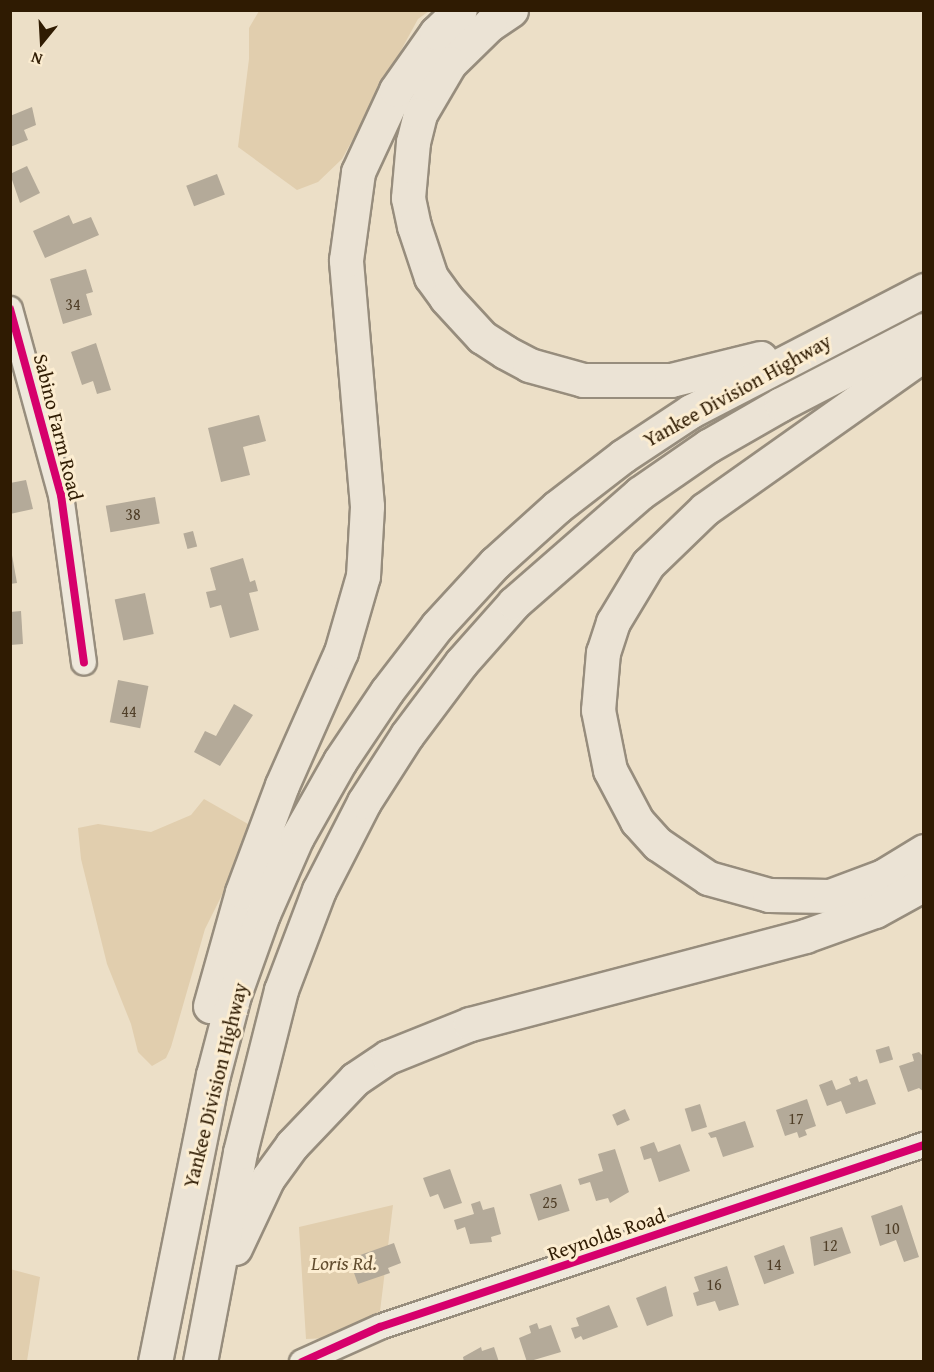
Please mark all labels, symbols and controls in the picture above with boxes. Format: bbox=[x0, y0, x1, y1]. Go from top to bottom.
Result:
north arrow bbox=[12, 12, 72, 72]
text: N bbox=[28, 46, 45, 72]
house number: 34 bbox=[65, 294, 81, 314]
street label: Yankee Division Highway bbox=[639, 328, 835, 452]
street label: Sabino Farm Road bbox=[29, 351, 89, 503]
house number: 38 bbox=[125, 504, 141, 524]
house number: 44 bbox=[121, 701, 137, 721]
street label: Yankee Division Highway bbox=[178, 980, 252, 1190]
house number: 17 bbox=[788, 1108, 804, 1128]
house number: 25 bbox=[542, 1192, 558, 1212]
street label: Reynolds Road bbox=[544, 1203, 668, 1265]
house number: 10 bbox=[884, 1218, 900, 1238]
house number: 12 bbox=[822, 1235, 838, 1255]
park label: Loris Rd. bbox=[311, 1250, 377, 1274]
house number: 14 bbox=[766, 1254, 782, 1274]
house number: 16 bbox=[706, 1274, 722, 1294]

